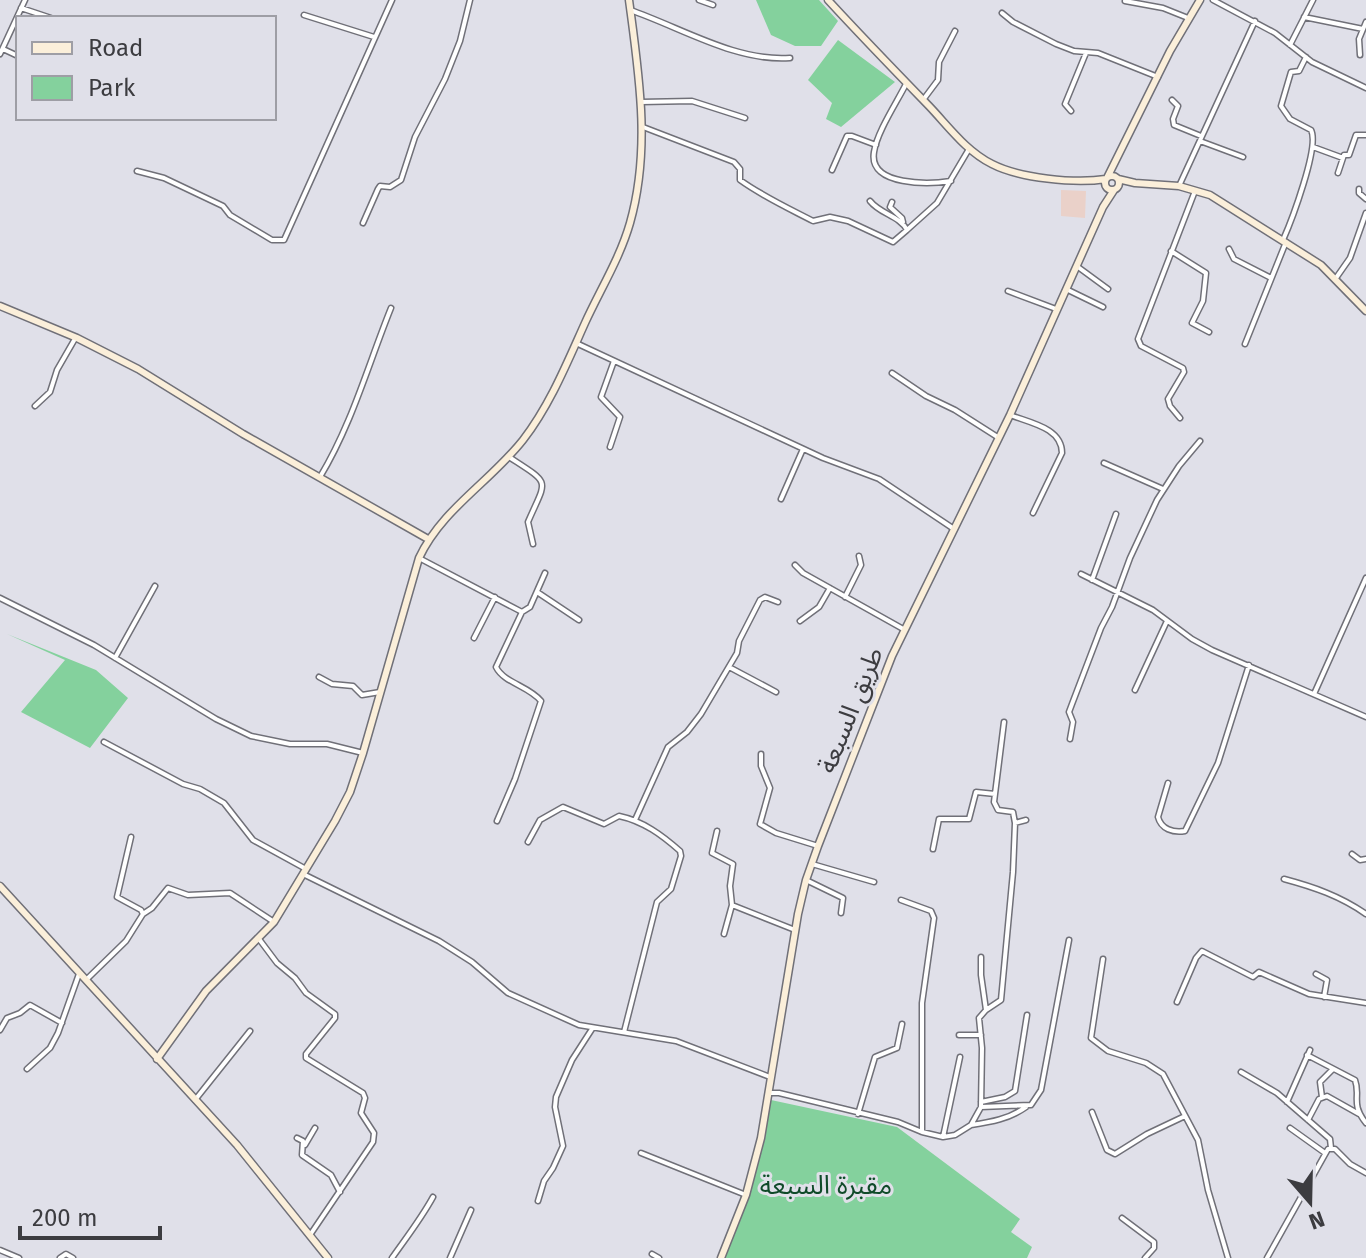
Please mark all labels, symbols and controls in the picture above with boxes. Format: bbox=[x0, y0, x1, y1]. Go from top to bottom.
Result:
legend bbox=[16, 16, 276, 120]
text: Road bbox=[88, 34, 143, 62]
text: Park bbox=[88, 74, 136, 102]
street label: طريق السبعة bbox=[811, 643, 890, 778]
north arrow bbox=[1270, 1162, 1350, 1242]
park label: مقبرة السبعة bbox=[760, 1170, 892, 1201]
scale bar bbox=[20, 1190, 160, 1240]
text: 200 m bbox=[32, 1204, 98, 1232]
text: N bbox=[1305, 1205, 1328, 1236]

